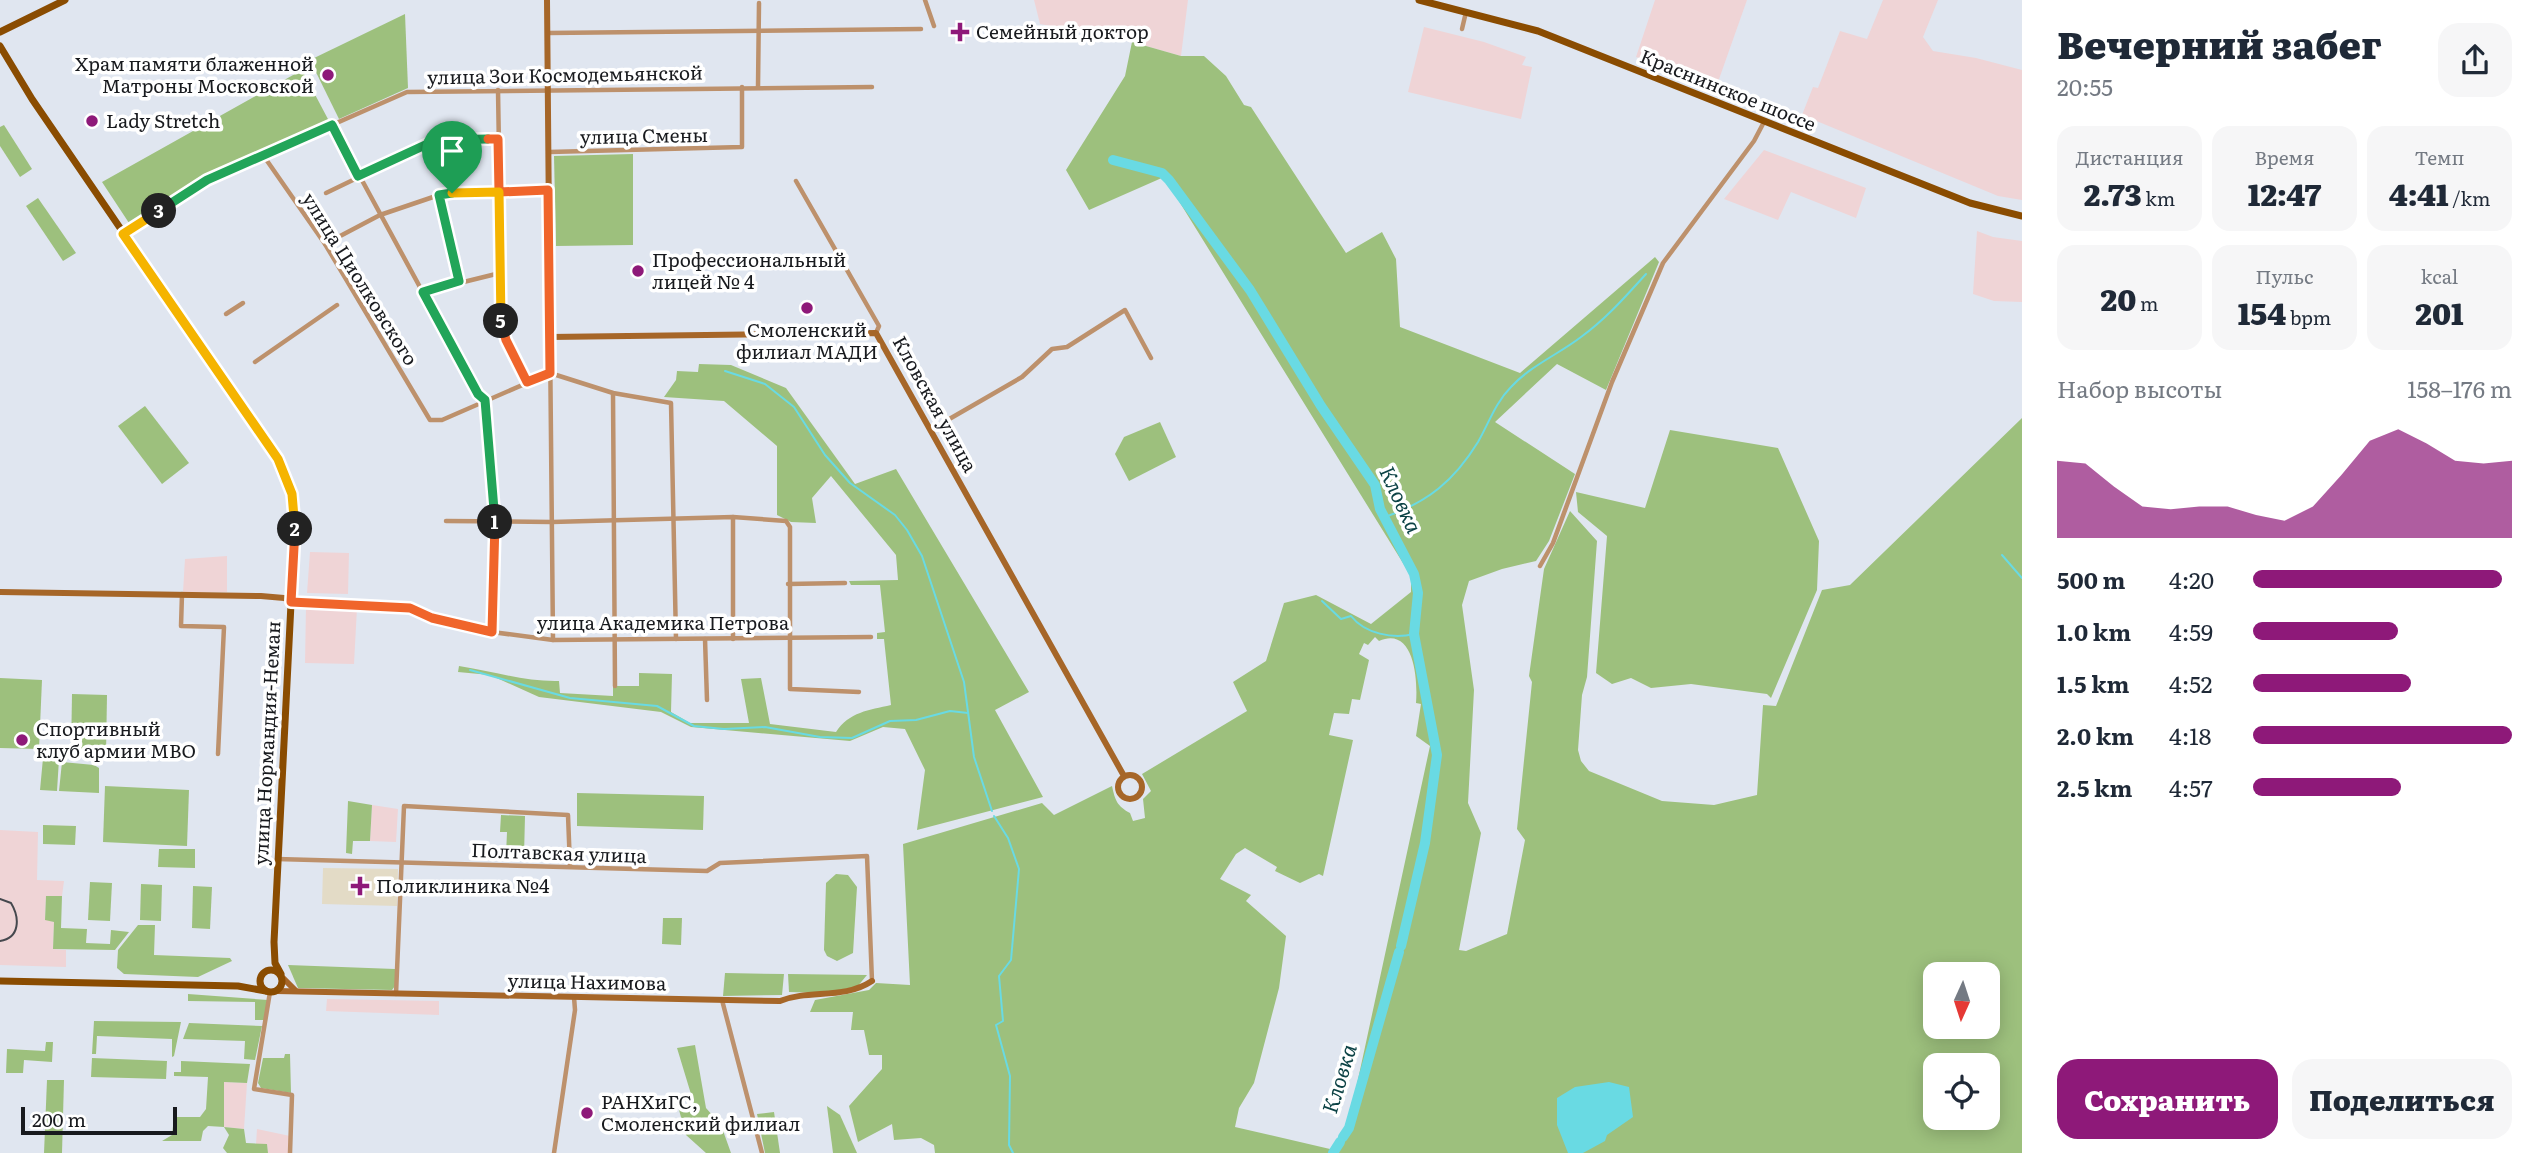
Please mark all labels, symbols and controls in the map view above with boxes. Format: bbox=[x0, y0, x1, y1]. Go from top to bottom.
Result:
text: Вечерний забег bbox=[2057, 14, 2382, 71]
place label: Семейный доктор bbox=[976, 17, 1149, 45]
marker: Семейный доктор bbox=[950, 22, 970, 42]
button: share bbox=[2438, 23, 2512, 97]
street label: Краснинское шоссе bbox=[1636, 41, 1821, 137]
place label: Храм памяти блаженной Матроны Московской bbox=[75, 49, 314, 99]
street label: улица Зои Космодемьянской bbox=[427, 58, 703, 90]
marker: Храм памяти блаженной Матроны Московской bbox=[320, 67, 336, 83]
text: 20:55 bbox=[2057, 69, 2113, 103]
place label: Lady Stretch bbox=[106, 106, 220, 134]
marker: Lady Stretch bbox=[84, 113, 100, 129]
street label: улица Смены bbox=[580, 120, 708, 150]
pin bbox=[422, 121, 482, 193]
icon: arrive bbox=[433, 132, 471, 170]
text: Дистанция bbox=[2076, 143, 2183, 171]
text: Время bbox=[2254, 143, 2315, 171]
text: Темп bbox=[2415, 143, 2464, 171]
text: 2.73 bbox=[2084, 171, 2142, 215]
text: 12:47 bbox=[2248, 171, 2321, 215]
text: 4:41 bbox=[2389, 171, 2449, 215]
text: km bbox=[2142, 184, 2175, 212]
text: /km bbox=[2449, 184, 2490, 212]
street label: улица Циолковского bbox=[296, 187, 425, 370]
pin: 3 bbox=[142, 194, 176, 228]
text: 3 bbox=[153, 196, 164, 224]
place label: Профессиональный лицей № 4 bbox=[652, 245, 846, 295]
text: Пульс bbox=[2255, 262, 2314, 290]
text: kcal bbox=[2421, 262, 2458, 290]
marker: Профессиональный лицей № 4 bbox=[630, 263, 646, 279]
text: 20 bbox=[2100, 276, 2136, 320]
text: m bbox=[2136, 289, 2159, 317]
text: 154 bbox=[2238, 290, 2286, 334]
text: 201 bbox=[2415, 290, 2464, 334]
marker: Смоленский филиал МАДИ bbox=[799, 300, 815, 316]
text: bpm bbox=[2286, 303, 2331, 331]
pin: 5 bbox=[484, 304, 518, 338]
text: 5 bbox=[495, 306, 506, 334]
place label: Смоленский филиал МАДИ bbox=[736, 315, 878, 365]
street label: Кловская улица bbox=[887, 330, 985, 477]
text: Набор высоты bbox=[2057, 371, 2222, 405]
text: 158–176 m bbox=[2407, 371, 2512, 405]
water label: Кловка bbox=[1373, 460, 1431, 538]
pin: 1 bbox=[477, 504, 512, 540]
text: 1 bbox=[491, 507, 498, 535]
pin: 2 bbox=[278, 512, 312, 546]
text: 2 bbox=[289, 514, 300, 542]
text: 500 m bbox=[2057, 562, 2125, 596]
text: 4:20 bbox=[2169, 562, 2214, 596]
street label: улица Академика Петрова bbox=[537, 608, 790, 636]
text: 1.0 km bbox=[2057, 614, 2131, 648]
text: 4:59 bbox=[2169, 614, 2213, 648]
street label: улица Нормандия-Неман bbox=[246, 620, 286, 866]
text: 1.5 km bbox=[2057, 666, 2130, 700]
text: 4:52 bbox=[2169, 666, 2212, 700]
place label: Спортивный клуб армии МВО bbox=[36, 714, 196, 764]
text: 2.0 km bbox=[2057, 718, 2134, 752]
text: 4:18 bbox=[2169, 718, 2211, 752]
marker: Спортивный клуб армии МВО bbox=[14, 732, 30, 748]
text: 2.5 km bbox=[2057, 770, 2132, 804]
text: 4:57 bbox=[2169, 770, 2213, 804]
street label: Полтавская улица bbox=[471, 835, 648, 869]
place label: Поликлиника №4 bbox=[376, 871, 550, 899]
marker: Поликлиника №4 bbox=[350, 876, 370, 896]
north arrow bbox=[1923, 962, 2000, 1040]
map controls bbox=[1923, 962, 2000, 1130]
street label: улица Нахимова bbox=[507, 966, 667, 996]
water label: Кловка bbox=[1312, 1040, 1363, 1117]
button: locate bbox=[1923, 1053, 2000, 1130]
button: Сохранить bbox=[2057, 1059, 2278, 1139]
button: Поделиться bbox=[2292, 1059, 2512, 1139]
place label: РАНХиГС, Смоленский филиал bbox=[601, 1087, 800, 1137]
scale bar bbox=[21, 1104, 177, 1136]
text: 200 m bbox=[32, 1105, 86, 1133]
marker: РАНХиГС, Смоленский филиал bbox=[579, 1105, 595, 1121]

